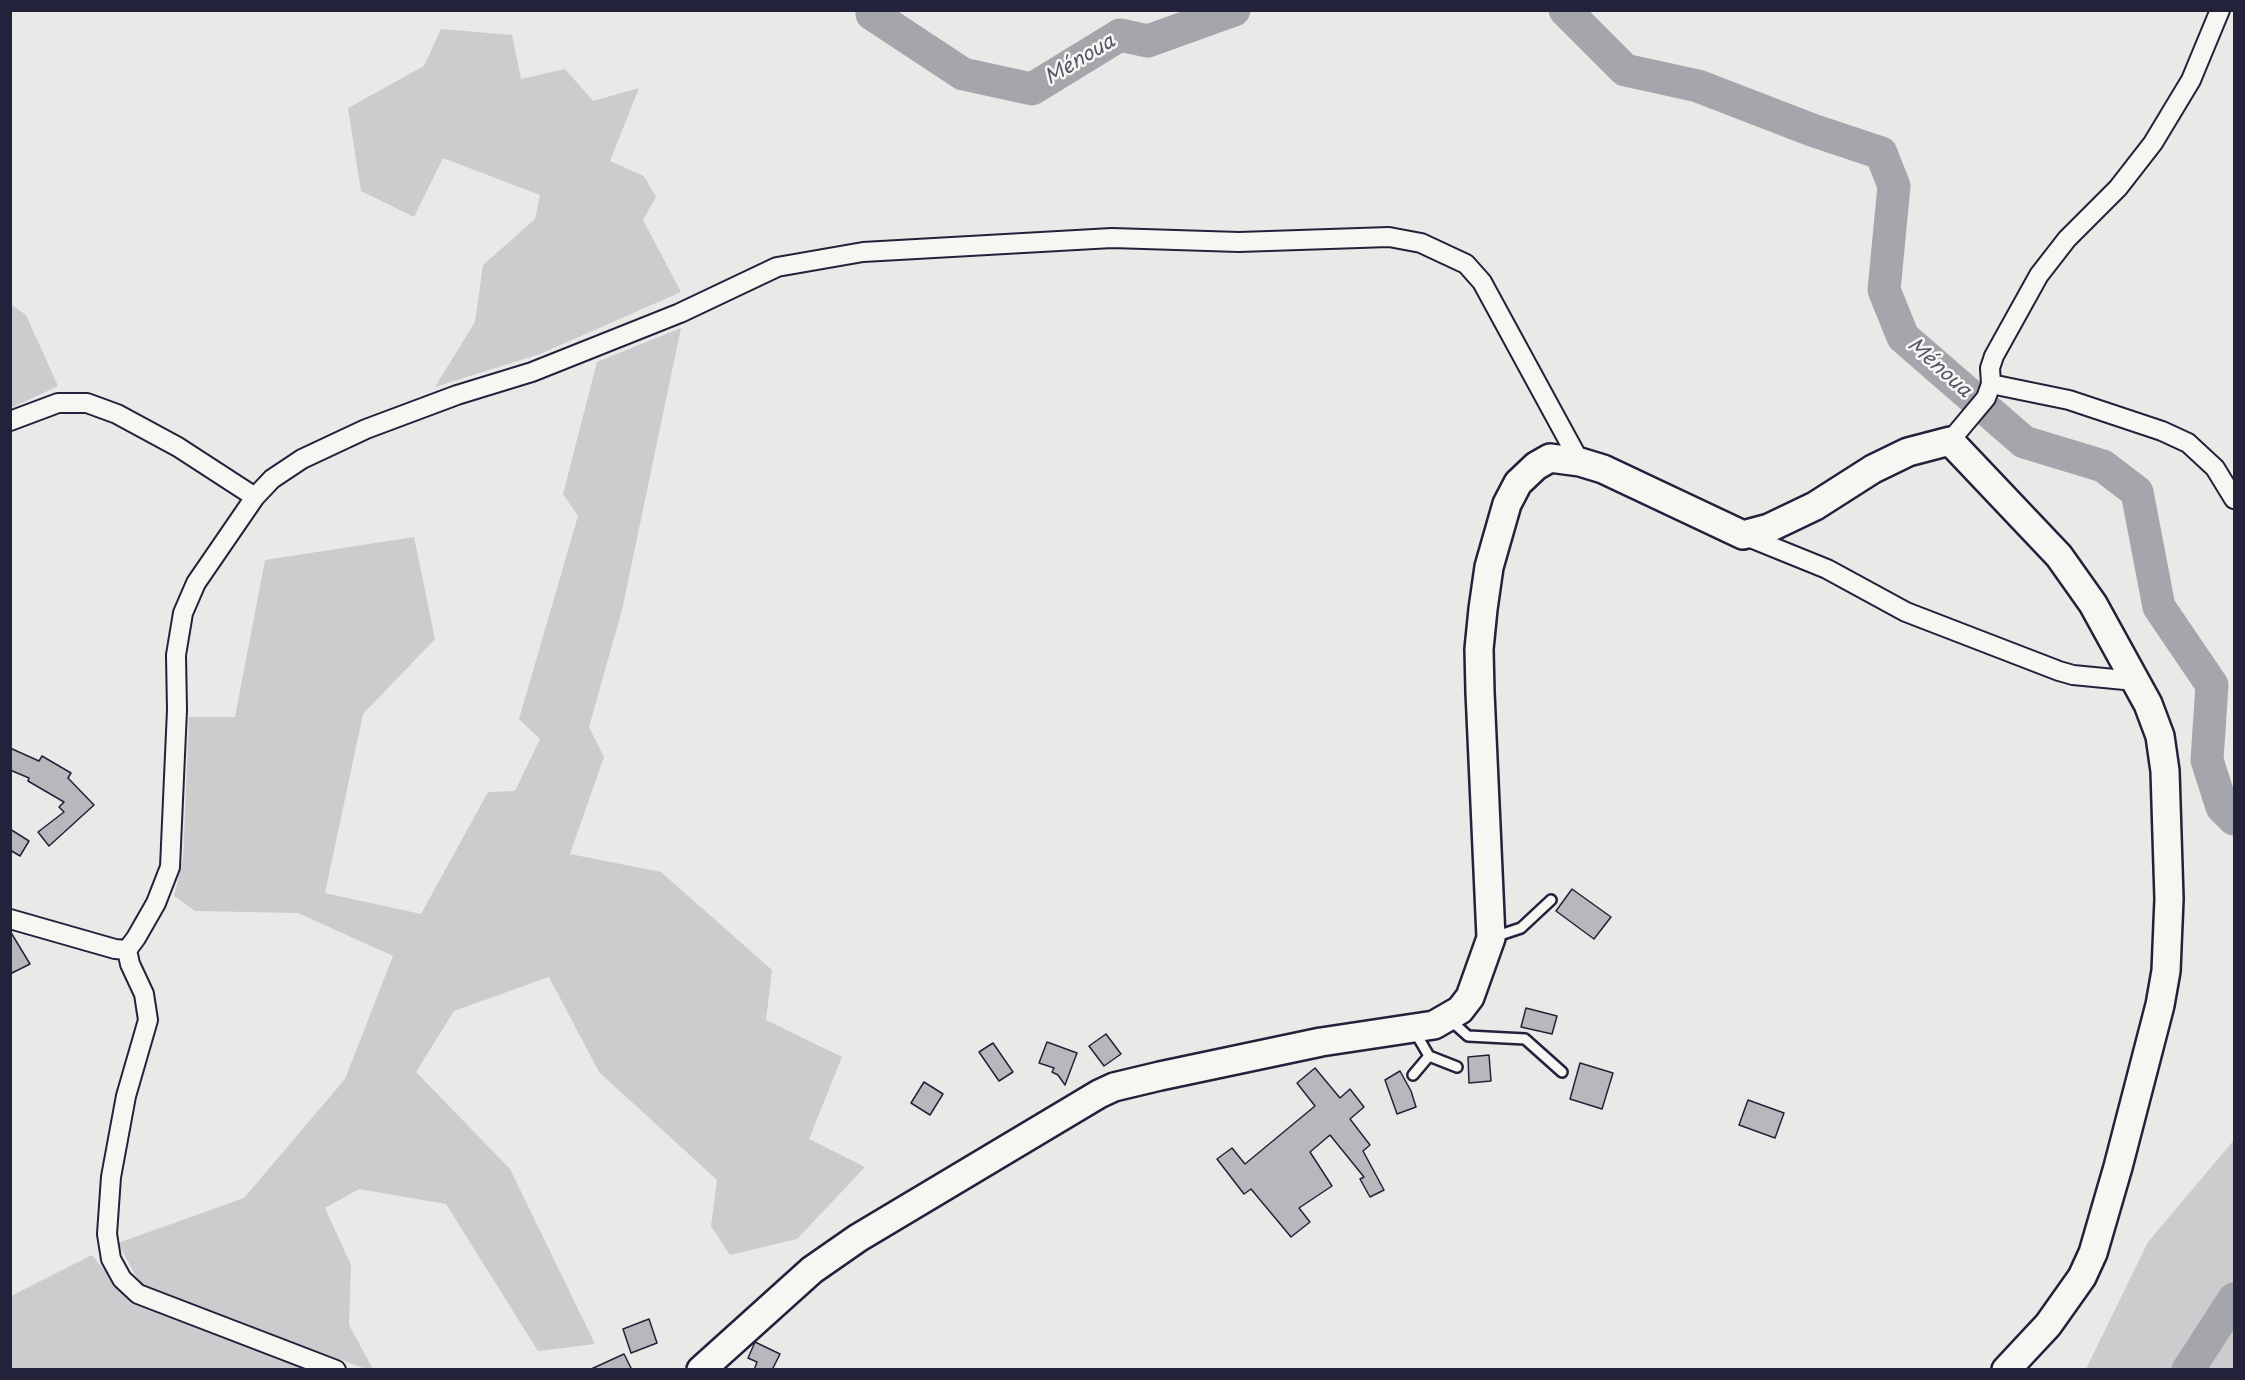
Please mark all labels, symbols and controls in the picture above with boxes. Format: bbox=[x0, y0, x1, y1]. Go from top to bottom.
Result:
water label: Ménoua bbox=[1041, 30, 1119, 90]
water label: Ménoua bbox=[1902, 333, 1976, 403]

